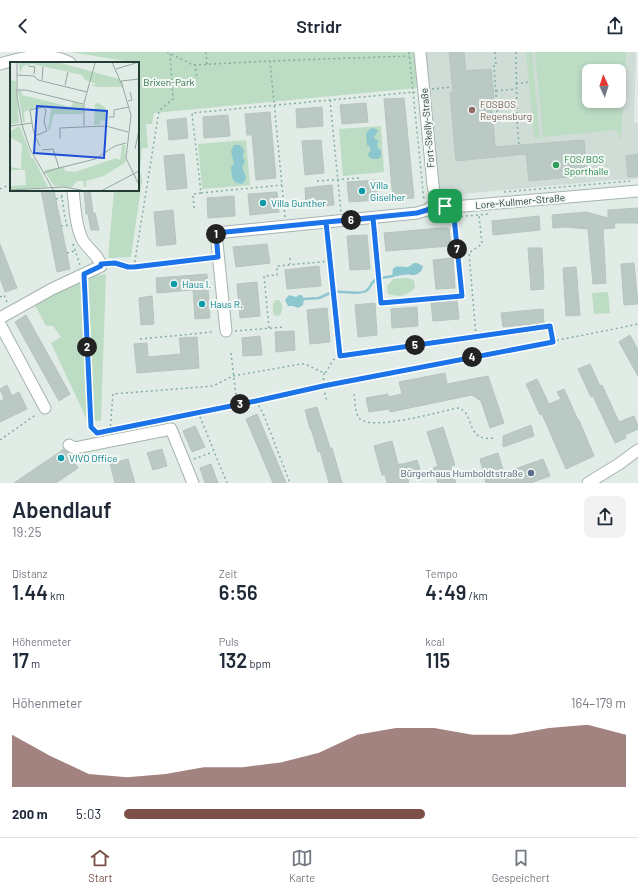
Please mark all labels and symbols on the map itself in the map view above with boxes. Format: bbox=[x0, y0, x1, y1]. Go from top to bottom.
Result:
inset map bbox=[10, 62, 139, 191]
north arrow bbox=[582, 64, 626, 108]
park label: Brixen-Park bbox=[143, 76, 195, 88]
street label: Fort-Skelly-Straße bbox=[418, 88, 436, 168]
place label: FOSBOS Regensburg bbox=[480, 98, 532, 122]
marker: FOSBOS Regensburg bbox=[467, 105, 477, 115]
place label: FOS/BOS Sporthalle bbox=[564, 153, 609, 177]
marker: FOS/BOS Sporthalle bbox=[551, 160, 561, 170]
place label: Villa Giselher bbox=[370, 179, 406, 203]
marker: Villa Giselher bbox=[357, 186, 367, 196]
pin bbox=[428, 189, 462, 223]
street label: Lore-Kullmer-Straße bbox=[475, 191, 565, 211]
place label: Villa Gunther bbox=[271, 197, 326, 209]
marker: Villa Gunther bbox=[258, 198, 268, 208]
pin: 6 bbox=[341, 210, 361, 230]
pin: 1 bbox=[206, 224, 226, 244]
pin: 7 bbox=[447, 239, 467, 259]
place label: Haus I. bbox=[182, 278, 211, 290]
marker: Haus I. bbox=[169, 279, 179, 289]
place label: Haus R. bbox=[210, 298, 243, 310]
marker: Haus R. bbox=[197, 299, 207, 309]
pin: 5 bbox=[405, 335, 425, 355]
pin: 2 bbox=[77, 337, 97, 357]
pin: 4 bbox=[462, 347, 482, 367]
pin: 3 bbox=[230, 394, 250, 414]
place label: VIVO Office bbox=[69, 452, 117, 464]
marker: VIVO Office bbox=[56, 453, 66, 463]
place label: Bürgerhaus Humboldtstraße bbox=[401, 467, 523, 479]
marker: Bürgerhaus Humboldtstraße bbox=[526, 468, 536, 478]

